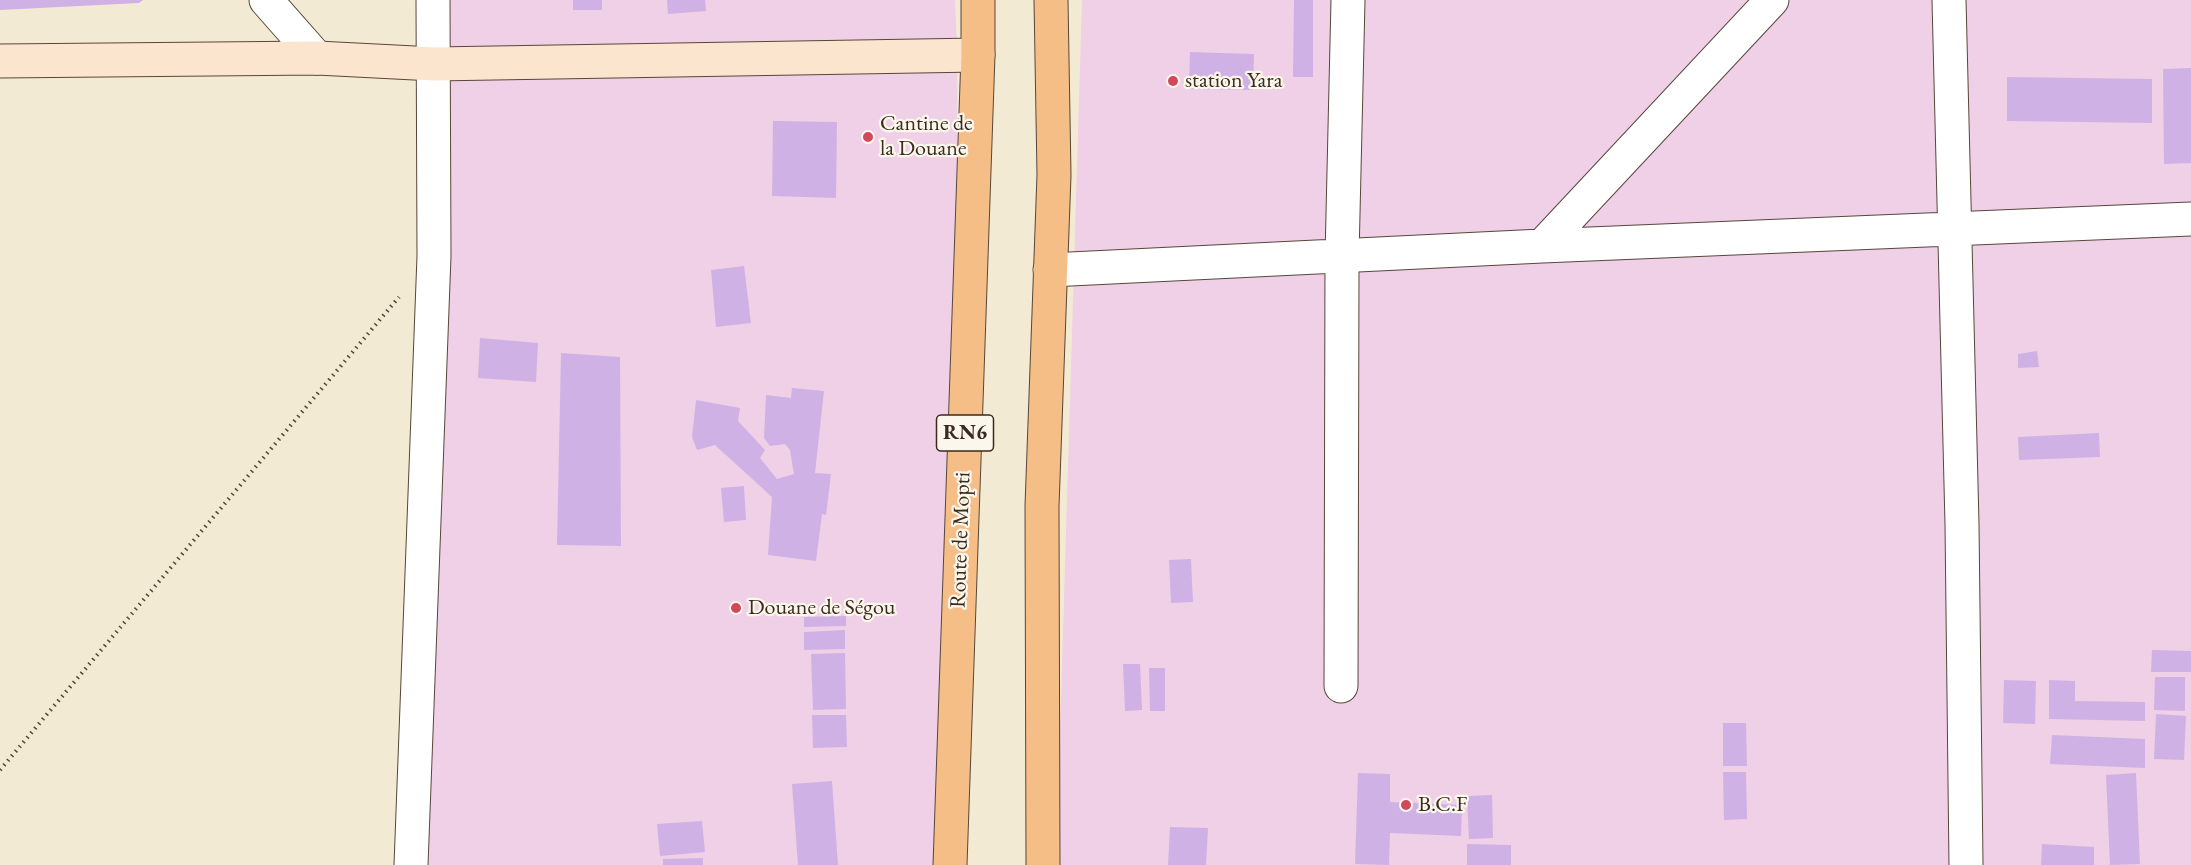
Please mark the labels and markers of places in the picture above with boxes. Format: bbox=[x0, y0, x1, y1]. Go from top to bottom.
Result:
place label: station Yara bbox=[1185, 68, 1282, 94]
marker: station Yara bbox=[1166, 74, 1180, 88]
place label: Cantine de la Douane bbox=[880, 111, 973, 162]
marker: Cantine de la Douane bbox=[861, 130, 875, 144]
place label: Douane de Ségou bbox=[748, 595, 895, 621]
marker: Douane de Ségou bbox=[729, 601, 743, 615]
place label: B.C.F bbox=[1418, 792, 1467, 818]
marker: B.C.F bbox=[1399, 798, 1413, 812]

